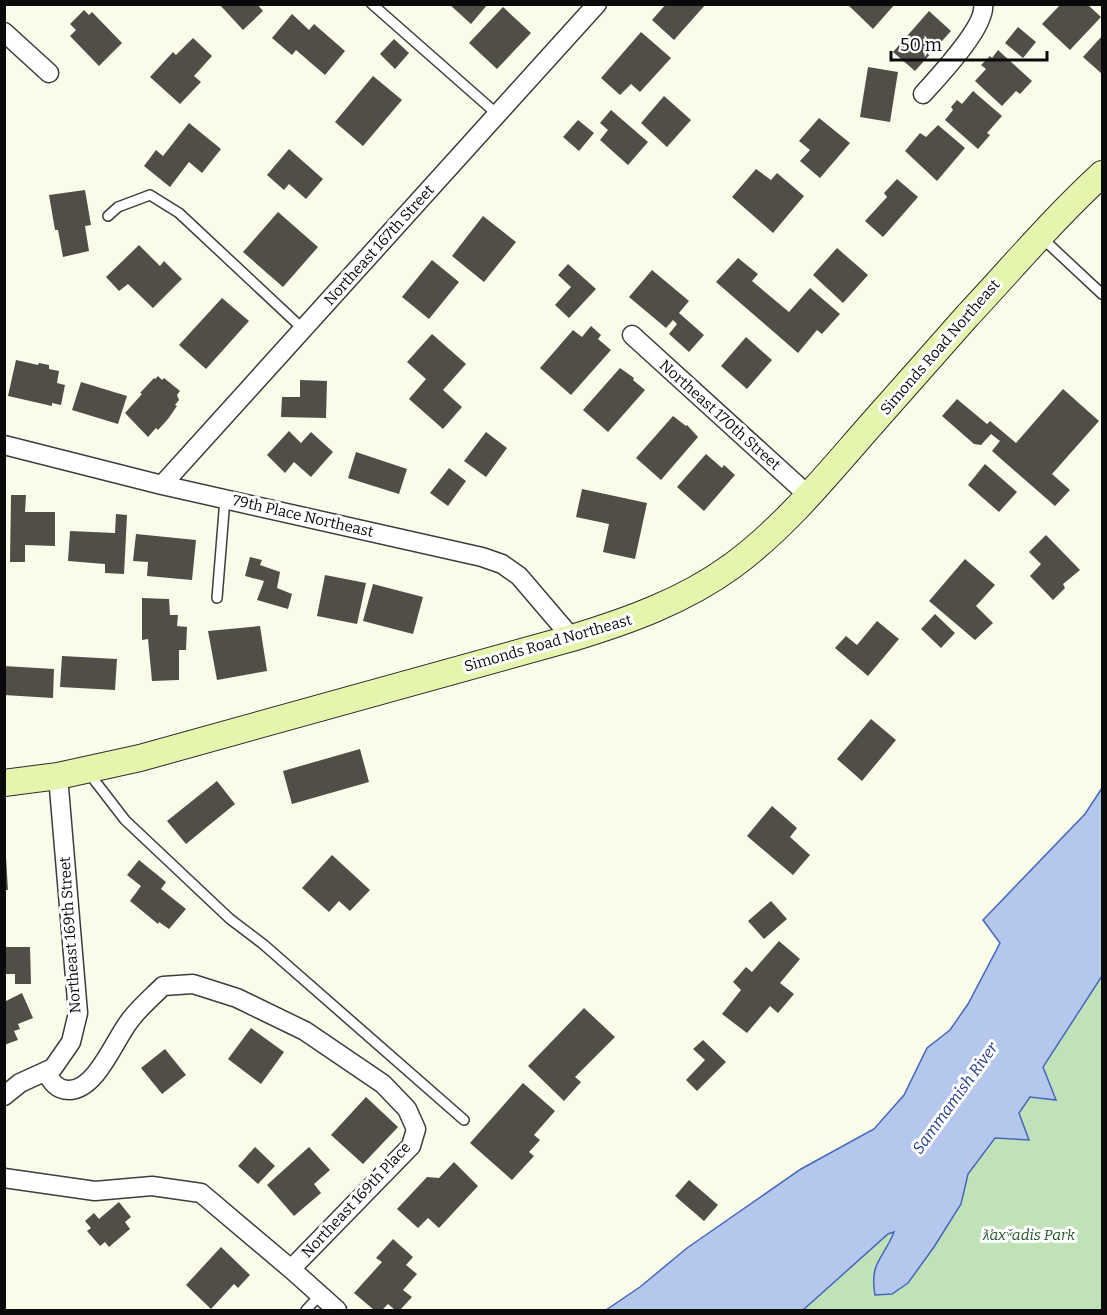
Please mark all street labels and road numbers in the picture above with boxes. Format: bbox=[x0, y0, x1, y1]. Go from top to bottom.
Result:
street label: Northeast 167th Street bbox=[320, 181, 438, 309]
street label: Simonds Road Northeast bbox=[876, 275, 1004, 418]
street label: Northeast 170th Street bbox=[656, 356, 785, 474]
street label: 79th Place Northeast bbox=[231, 491, 376, 541]
street label: Simonds Road Northeast bbox=[462, 610, 634, 676]
street label: Northeast 169th Street bbox=[56, 855, 84, 1014]
street label: Northeast 169th Place bbox=[298, 1138, 414, 1262]

